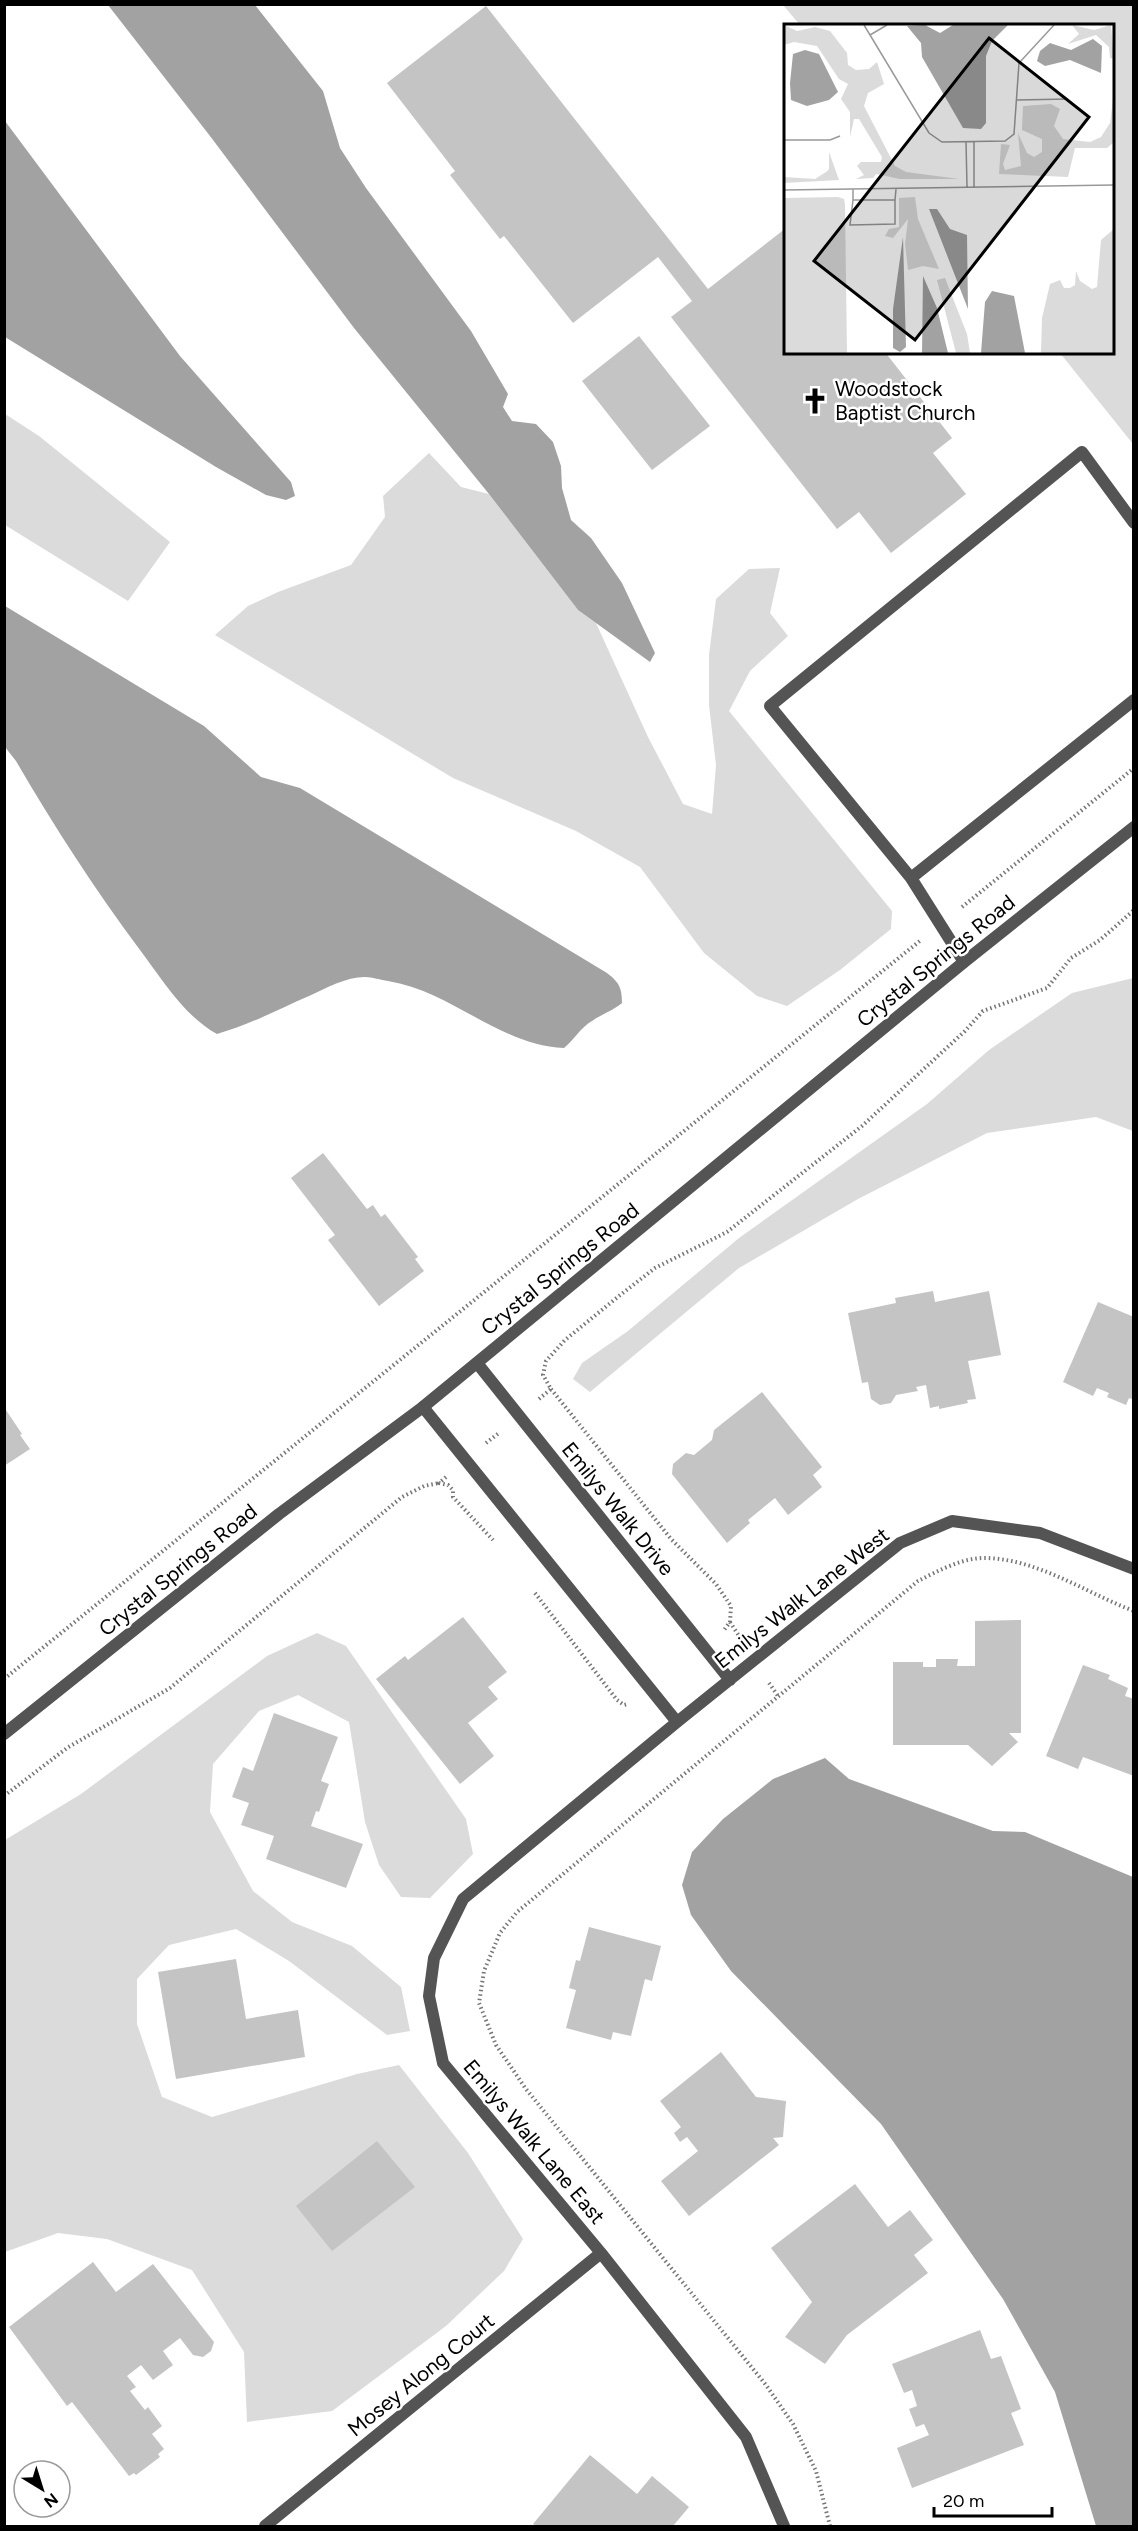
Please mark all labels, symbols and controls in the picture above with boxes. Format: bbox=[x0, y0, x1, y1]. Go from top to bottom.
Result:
inset map bbox=[784, 24, 1114, 354]
place label: Woodstock Baptist Church bbox=[835, 376, 975, 425]
church icon: Woodstock Baptist Church bbox=[800, 386, 830, 416]
street label: Crystal Springs Road bbox=[852, 889, 1020, 1032]
street label: Crystal Springs Road bbox=[476, 1197, 644, 1340]
street label: Emilys Walk Drive bbox=[557, 1437, 680, 1580]
street label: Crystal Springs Road bbox=[94, 1498, 262, 1641]
street label: Emilys Walk Lane West bbox=[710, 1522, 894, 1673]
street label: Emilys Walk Lane East bbox=[458, 2054, 610, 2229]
street label: Mosey Along Court bbox=[342, 2308, 499, 2441]
north arrow bbox=[12, 2459, 72, 2519]
scale bar bbox=[934, 2480, 1052, 2518]
text: N bbox=[40, 2489, 62, 2512]
text: 20 m bbox=[943, 2490, 984, 2512]

